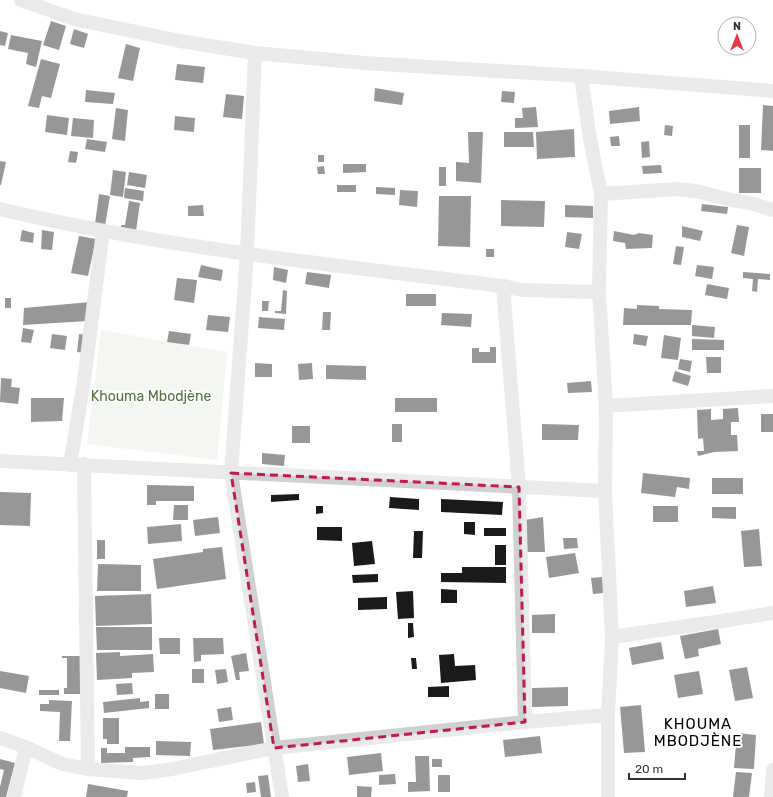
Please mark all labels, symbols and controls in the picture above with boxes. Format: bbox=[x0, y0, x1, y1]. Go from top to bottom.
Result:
north arrow bbox=[717, 16, 757, 56]
text: N bbox=[733, 20, 741, 33]
park label: Khouma Mbodjène bbox=[91, 388, 211, 405]
district label: KHOUMA MBODJÈNE bbox=[654, 715, 742, 750]
scale bar bbox=[629, 755, 685, 781]
text: 20 m bbox=[635, 762, 663, 776]

